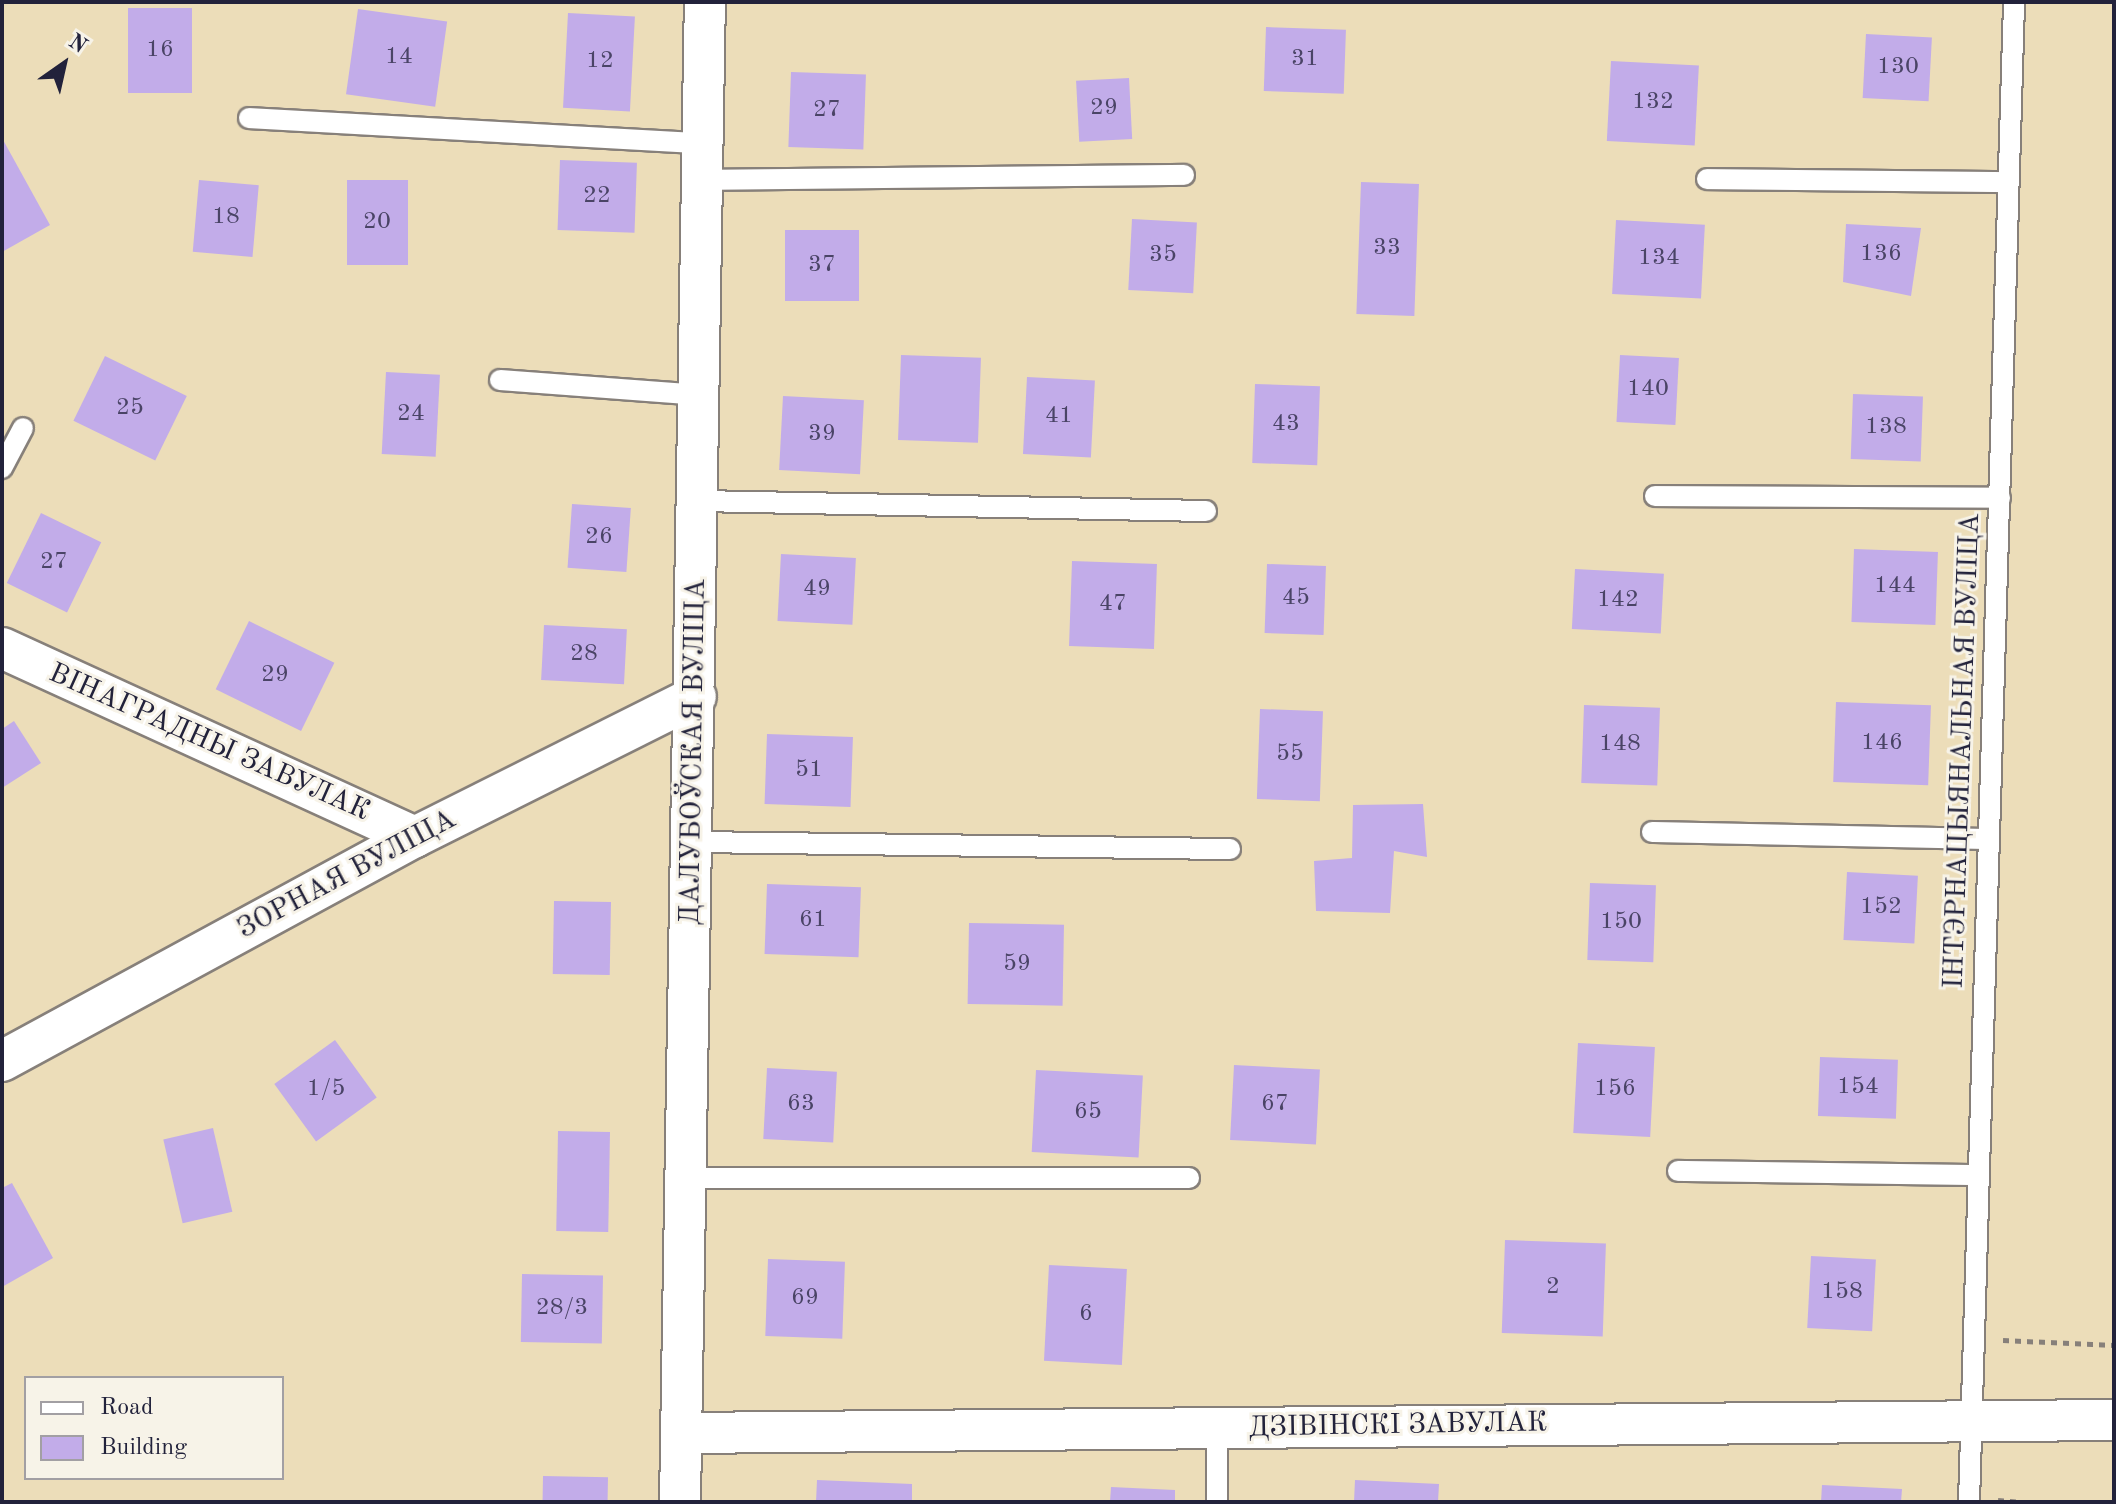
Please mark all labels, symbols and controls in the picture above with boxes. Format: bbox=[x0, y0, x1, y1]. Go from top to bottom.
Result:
north arrow bbox=[24, 24, 104, 104]
text: N bbox=[64, 30, 91, 58]
house number: 16 bbox=[146, 37, 174, 65]
house number: 14 bbox=[385, 44, 413, 72]
house number: 31 bbox=[1291, 46, 1319, 74]
house number: 12 bbox=[586, 48, 614, 76]
house number: 130 bbox=[1877, 54, 1919, 82]
house number: 132 bbox=[1632, 89, 1674, 117]
house number: 29 bbox=[1090, 95, 1118, 123]
house number: 27 bbox=[813, 97, 841, 125]
house number: 22 bbox=[583, 183, 611, 211]
house number: 18 bbox=[212, 204, 240, 232]
house number: 20 bbox=[363, 209, 391, 237]
house number: 33 bbox=[1373, 235, 1401, 263]
house number: 136 bbox=[1860, 241, 1902, 269]
house number: 35 bbox=[1149, 242, 1177, 270]
house number: 134 bbox=[1638, 245, 1680, 273]
house number: 37 bbox=[808, 252, 836, 280]
house number: 140 bbox=[1627, 376, 1669, 404]
house number: 25 bbox=[116, 395, 144, 423]
house number: 24 bbox=[397, 401, 425, 429]
house number: 41 bbox=[1045, 403, 1073, 431]
house number: 43 bbox=[1272, 411, 1300, 439]
house number: 138 bbox=[1865, 414, 1907, 442]
house number: 39 bbox=[808, 421, 836, 449]
street label: ІНТЭРНАЦЫЯНАЛЬНАЯ ВУЛІЦА bbox=[1938, 513, 1988, 989]
house number: 26 bbox=[585, 524, 613, 552]
house number: 27 bbox=[40, 549, 68, 577]
house number: 144 bbox=[1874, 573, 1916, 601]
house number: 49 bbox=[803, 576, 831, 604]
street label: ДАЛУБОЎСКАЯ ВУЛІЦА bbox=[674, 578, 714, 926]
house number: 45 bbox=[1282, 585, 1310, 613]
house number: 142 bbox=[1597, 587, 1639, 615]
house number: 47 bbox=[1099, 591, 1127, 619]
house number: 28 bbox=[570, 641, 598, 669]
street label: ВІНАГРАДНЫ ЗАВУЛАК bbox=[43, 657, 375, 829]
house number: 29 bbox=[261, 662, 289, 690]
house number: 146 bbox=[1861, 730, 1903, 758]
house number: 148 bbox=[1599, 731, 1641, 759]
house number: 55 bbox=[1276, 741, 1304, 769]
house number: 51 bbox=[795, 757, 823, 785]
street label: ЗОРНАЯ ВУЛІЦА bbox=[232, 803, 462, 947]
house number: 152 bbox=[1860, 894, 1902, 922]
house number: 61 bbox=[799, 907, 827, 935]
house number: 150 bbox=[1600, 909, 1642, 937]
house number: 59 bbox=[1003, 951, 1031, 979]
house number: 154 bbox=[1837, 1074, 1879, 1102]
house number: 1/5 bbox=[307, 1076, 345, 1104]
house number: 156 bbox=[1594, 1076, 1636, 1104]
house number: 63 bbox=[787, 1091, 815, 1119]
house number: 67 bbox=[1261, 1091, 1289, 1119]
house number: 65 bbox=[1074, 1099, 1102, 1127]
house number: 2 bbox=[1546, 1274, 1560, 1302]
house number: 158 bbox=[1821, 1279, 1863, 1307]
house number: 69 bbox=[791, 1285, 819, 1313]
house number: 28/3 bbox=[536, 1295, 588, 1323]
house number: 6 bbox=[1079, 1301, 1093, 1329]
legend bbox=[24, 1376, 284, 1480]
text: Road bbox=[100, 1396, 153, 1420]
street label: ДЗІВІНСКІ ЗАВУЛАК bbox=[1248, 1407, 1548, 1445]
text: Building bbox=[100, 1436, 187, 1460]

